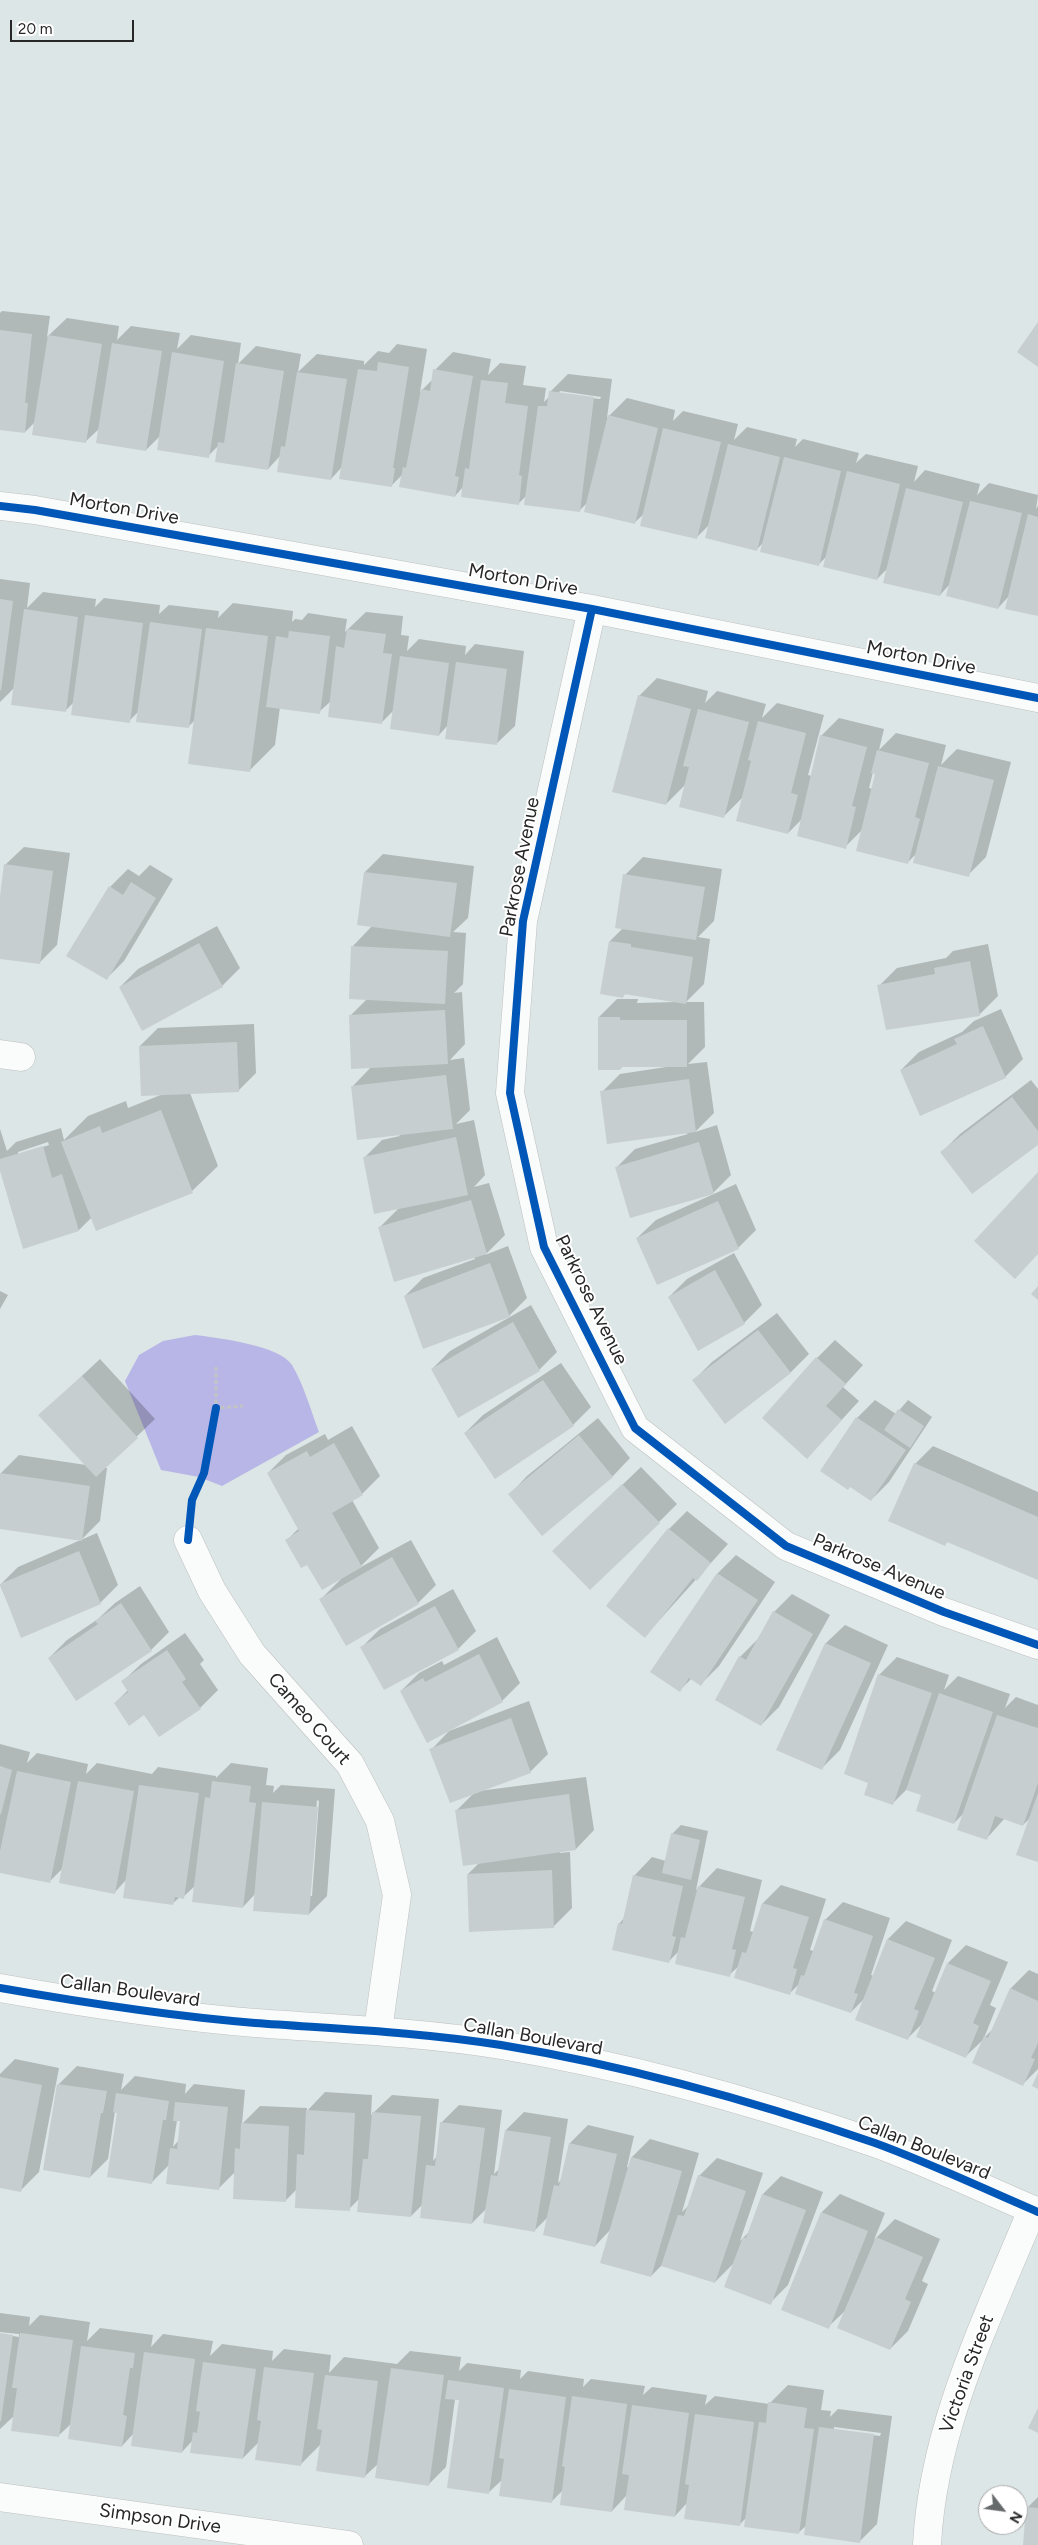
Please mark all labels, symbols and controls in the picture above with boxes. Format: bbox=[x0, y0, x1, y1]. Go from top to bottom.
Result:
scale bar bbox=[12, 10, 136, 42]
text: 20 m bbox=[18, 20, 52, 38]
street label: Morton Drive bbox=[67, 488, 181, 530]
street label: Morton Drive bbox=[466, 559, 580, 601]
street label: Morton Drive bbox=[864, 636, 978, 680]
street label: Parkrose Avenue bbox=[495, 795, 545, 939]
street label: Parkrose Avenue bbox=[550, 1231, 632, 1369]
street label: Parkrose Avenue bbox=[809, 1529, 949, 1605]
street label: Cameo Court bbox=[263, 1668, 355, 1770]
street label: Callan Boulevard bbox=[59, 1970, 201, 2012]
street label: Callan Boulevard bbox=[462, 2014, 604, 2060]
street label: Callan Boulevard bbox=[854, 2111, 994, 2185]
street label: Victoria Street bbox=[935, 2312, 999, 2436]
north arrow bbox=[978, 2485, 1028, 2535]
street label: Simpson Drive bbox=[98, 2499, 222, 2539]
text: N bbox=[1005, 2508, 1026, 2526]

